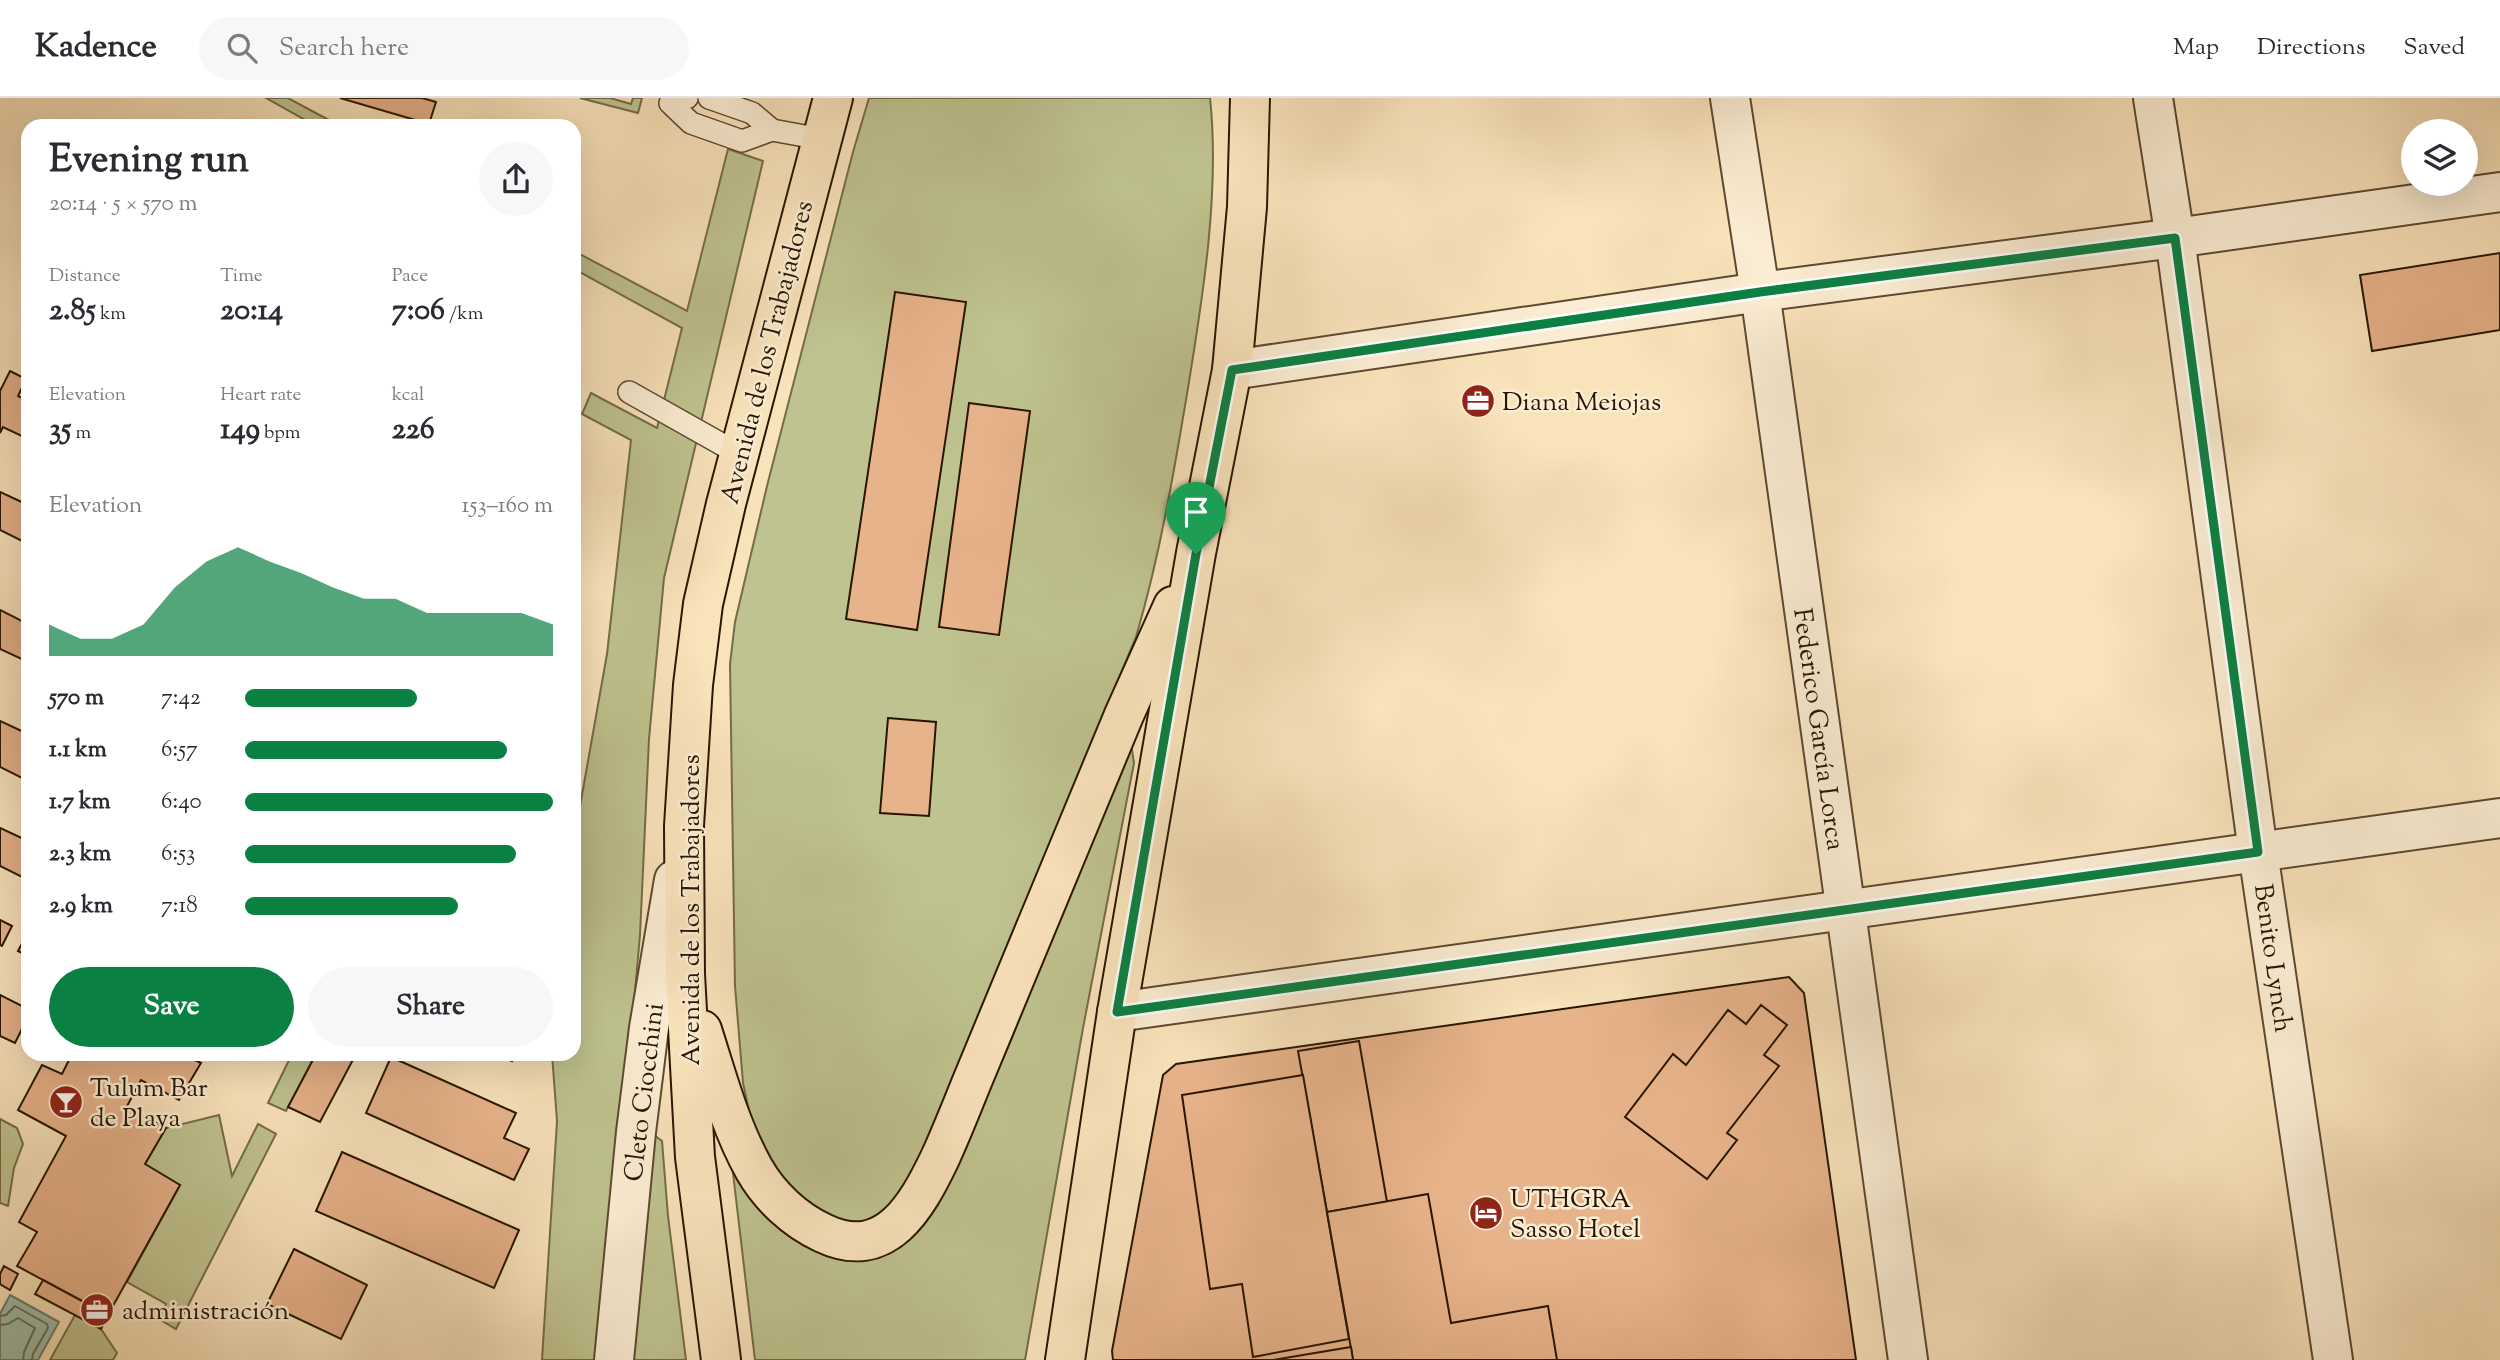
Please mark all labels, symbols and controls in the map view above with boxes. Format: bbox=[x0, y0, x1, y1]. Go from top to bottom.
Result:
search box bbox=[199, 17, 689, 80]
text: Kadence bbox=[35, 24, 157, 72]
icon: search bbox=[223, 29, 261, 67]
text: Search here bbox=[279, 30, 409, 67]
text: Map bbox=[2173, 31, 2219, 65]
text: Directions bbox=[2257, 31, 2365, 65]
text: Saved bbox=[2403, 31, 2465, 65]
map controls bbox=[2401, 119, 2478, 196]
button: layers bbox=[2401, 119, 2478, 196]
text: Evening run bbox=[49, 135, 249, 189]
button: share bbox=[479, 142, 553, 216]
text: 20:14 · 5 × 570 m bbox=[49, 188, 198, 221]
street label: Avenida de los Trabajadores bbox=[713, 197, 824, 508]
text: Distance bbox=[49, 263, 121, 290]
text: Time bbox=[220, 263, 263, 290]
text: Pace bbox=[392, 263, 428, 290]
text: 2.85 bbox=[49, 290, 96, 333]
text: 20:14 bbox=[220, 290, 283, 333]
text: 7:06 bbox=[392, 290, 445, 333]
text: km bbox=[96, 301, 126, 328]
text: /km bbox=[445, 301, 483, 328]
text: Elevation bbox=[49, 382, 126, 409]
text: Heart rate bbox=[220, 382, 301, 409]
text: kcal bbox=[392, 382, 424, 409]
office icon: Diana Meiojas bbox=[1459, 382, 1497, 420]
place label: Diana Meiojas bbox=[1502, 385, 1661, 422]
text: 35 bbox=[49, 409, 71, 452]
text: 149 bbox=[220, 409, 260, 452]
text: 226 bbox=[392, 409, 435, 452]
text: m bbox=[71, 420, 91, 447]
text: bpm bbox=[260, 420, 300, 447]
pin bbox=[1166, 482, 1226, 554]
text: Elevation bbox=[49, 490, 142, 523]
text: 153–160 m bbox=[462, 490, 553, 523]
icon: arrive bbox=[1177, 493, 1215, 531]
street label: Federico García Lorca bbox=[1782, 606, 1853, 853]
text: 570 m bbox=[49, 682, 104, 715]
text: 7:42 bbox=[161, 682, 201, 715]
text: 1.1 km bbox=[49, 734, 107, 767]
text: 6:57 bbox=[161, 734, 198, 767]
street label: Avenida de los Trabajadores bbox=[674, 754, 711, 1066]
text: 1.7 km bbox=[49, 786, 111, 819]
text: 6:40 bbox=[161, 786, 202, 819]
text: 2.3 km bbox=[49, 838, 111, 871]
text: 6:53 bbox=[161, 838, 195, 871]
street label: Benito Lynch bbox=[2243, 882, 2300, 1035]
text: 2.9 km bbox=[49, 890, 113, 923]
text: 7:18 bbox=[161, 890, 198, 923]
button: Save bbox=[49, 967, 294, 1047]
button: Share bbox=[308, 967, 553, 1047]
street label: Cleto Ciocchini bbox=[616, 1001, 675, 1184]
place label: Tulum Bar de Playa bbox=[90, 1071, 208, 1138]
bar icon: Tulum Bar de Playa bbox=[47, 1083, 85, 1121]
place label: UTHGRA Sasso Hotel bbox=[1510, 1182, 1640, 1249]
hotel icon: UTHGRA Sasso Hotel bbox=[1467, 1194, 1505, 1232]
office icon: administración bbox=[78, 1291, 116, 1329]
place label: administración bbox=[122, 1294, 289, 1331]

